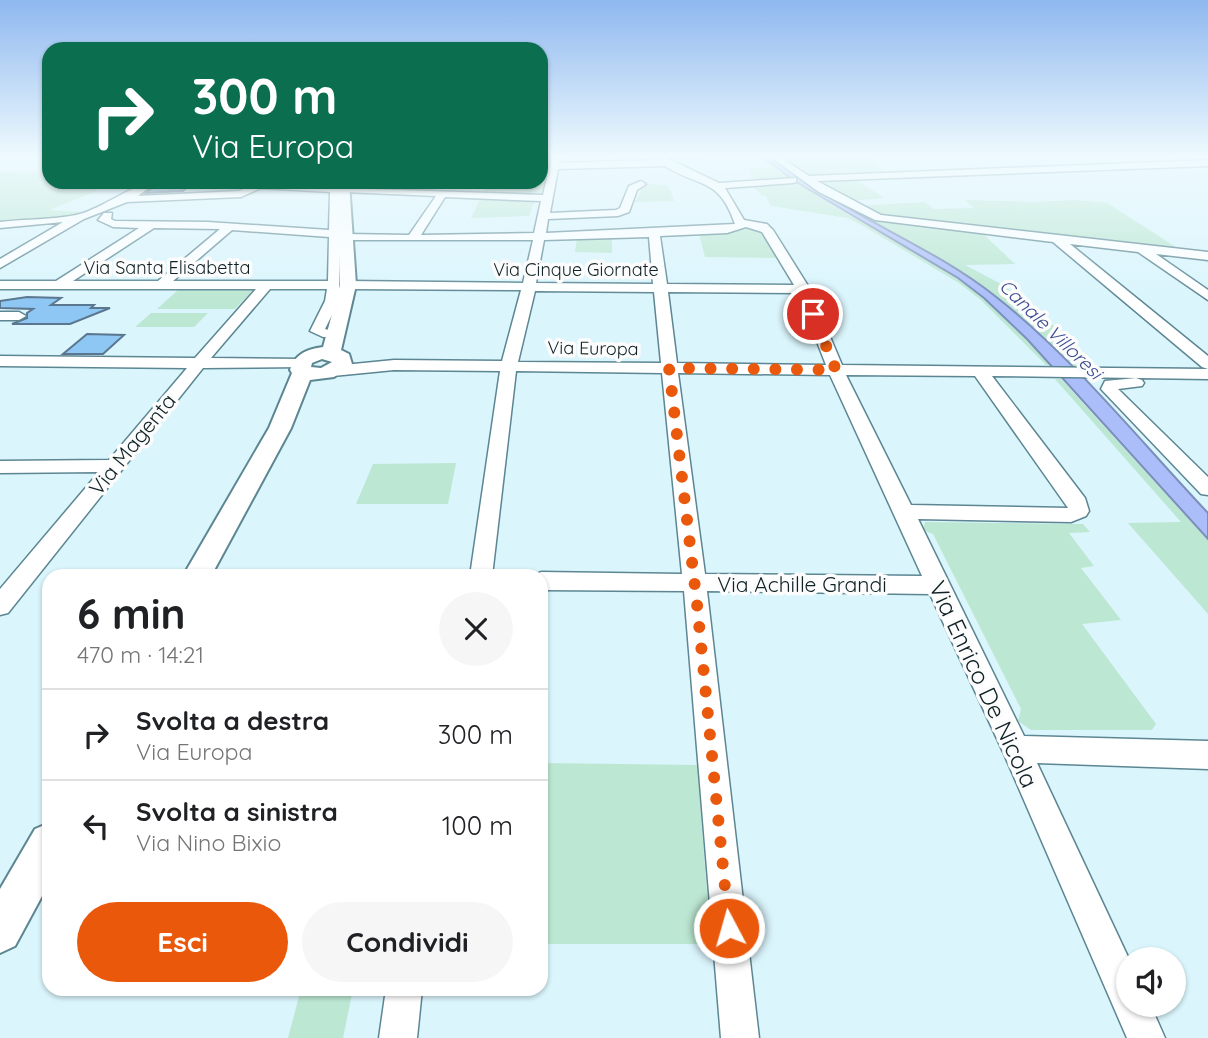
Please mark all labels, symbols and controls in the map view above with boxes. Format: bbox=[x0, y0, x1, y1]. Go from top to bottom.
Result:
text: 300 m bbox=[192, 65, 337, 126]
icon: right bbox=[77, 70, 168, 161]
text: Via Europa bbox=[192, 126, 354, 166]
street label: Via Santa Elisabetta bbox=[84, 256, 250, 279]
street label: Via Cinque Giornate bbox=[493, 258, 659, 281]
water label: Canale Villoresi bbox=[995, 274, 1109, 385]
pin bbox=[783, 284, 843, 344]
icon: arrive bbox=[794, 295, 832, 333]
street label: Via Europa bbox=[547, 336, 639, 360]
street label: Via Magenta bbox=[83, 388, 181, 500]
street label: Via Achille Grandi bbox=[717, 571, 887, 597]
street label: Via Enrico De Nicola bbox=[923, 576, 1045, 792]
text: 6 min bbox=[77, 587, 186, 640]
button: close bbox=[439, 592, 513, 666]
text: 470 m · 14:21 bbox=[77, 640, 204, 669]
text: Svolta a destra bbox=[136, 704, 329, 737]
icon: right bbox=[77, 716, 115, 754]
text: 300 m bbox=[438, 718, 513, 751]
text: Via Europa bbox=[136, 737, 252, 766]
text: Svolta a sinistra bbox=[136, 795, 338, 828]
icon: left bbox=[77, 807, 115, 845]
text: 100 m bbox=[442, 809, 513, 842]
text: Via Nino Bixio bbox=[136, 828, 281, 857]
position arrow bbox=[692, 891, 766, 965]
button: Esci bbox=[77, 902, 288, 982]
button: Condividi bbox=[302, 902, 513, 982]
map controls bbox=[1116, 947, 1186, 1017]
button: sound bbox=[1116, 947, 1186, 1017]

